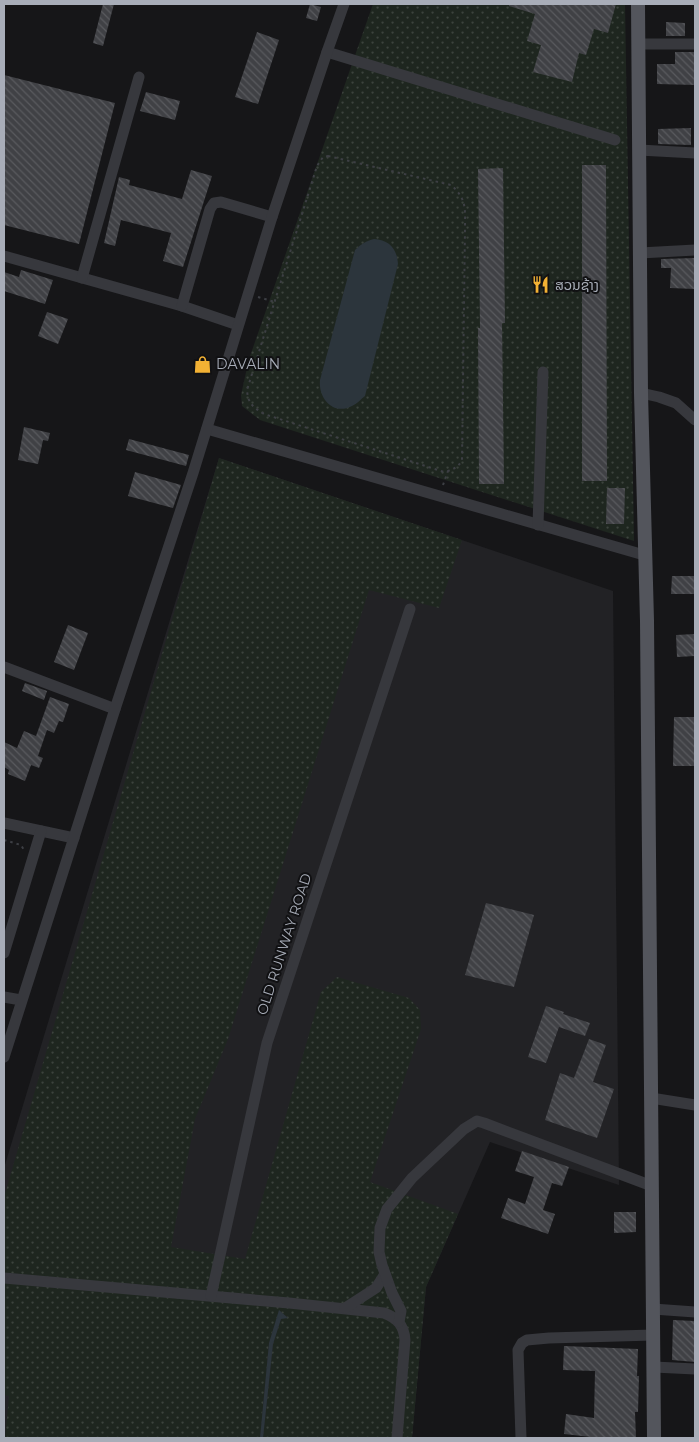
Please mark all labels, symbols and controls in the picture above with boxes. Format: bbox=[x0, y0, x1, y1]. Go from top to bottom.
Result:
restaurant icon: ສວນຊ້າງ bbox=[531, 275, 551, 295]
place label: ສວນຊ້າງ bbox=[555, 276, 599, 294]
shop icon: DAVALIN bbox=[192, 354, 212, 374]
place label: DAVALIN bbox=[216, 355, 280, 373]
street label: OLD RUNWAY ROAD bbox=[253, 871, 315, 1017]

